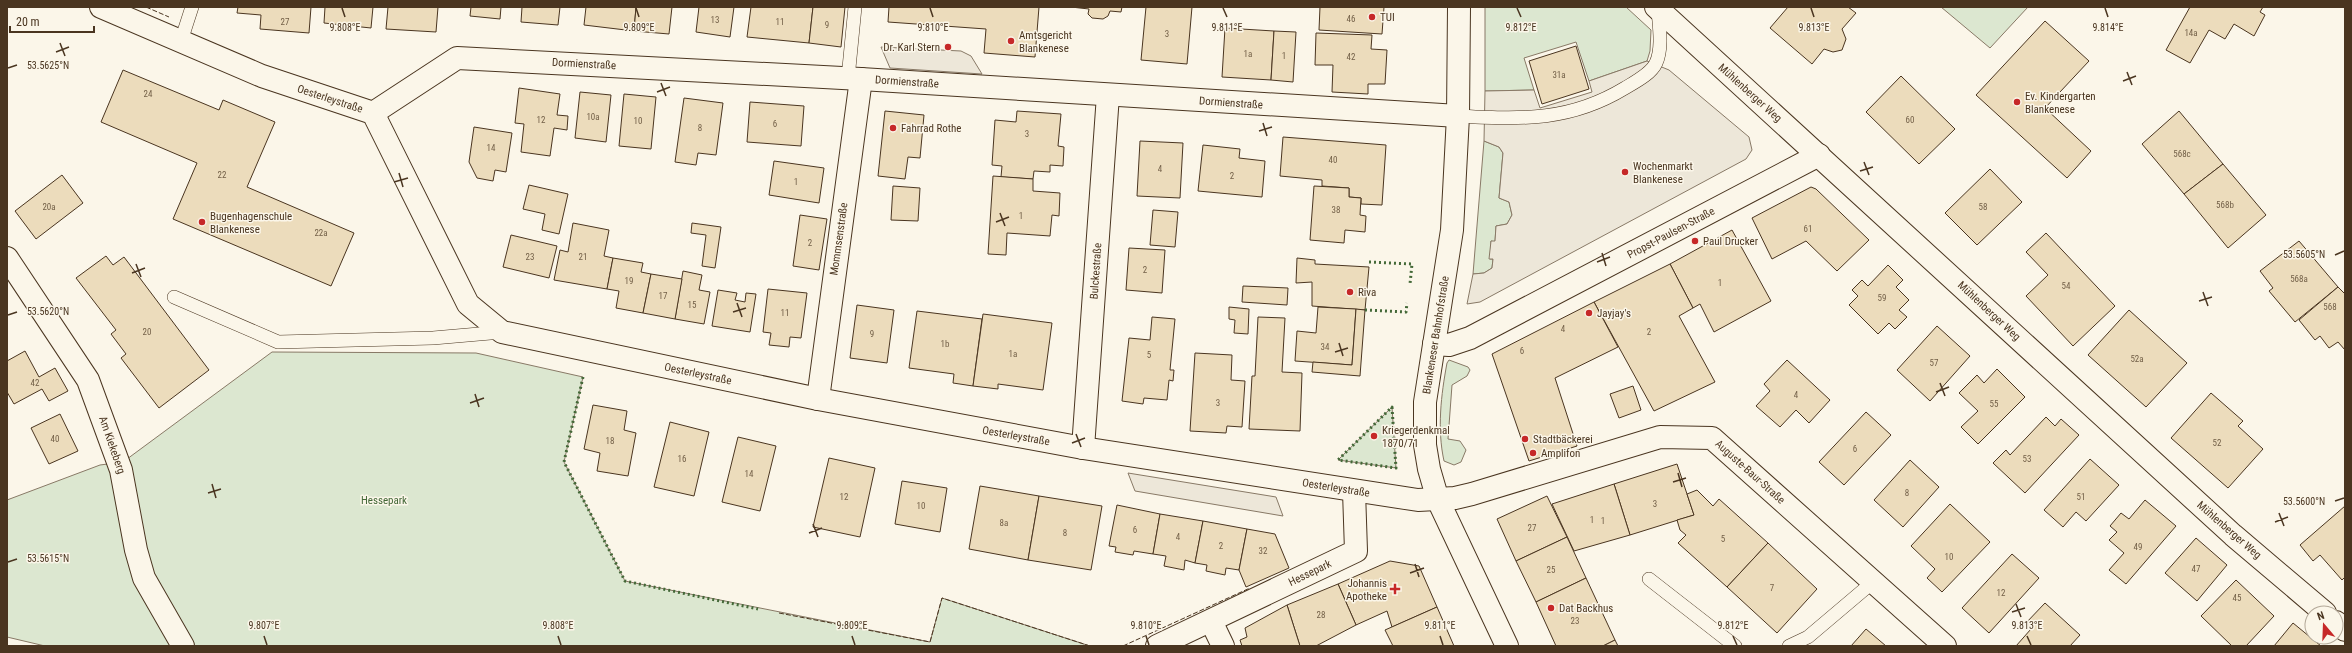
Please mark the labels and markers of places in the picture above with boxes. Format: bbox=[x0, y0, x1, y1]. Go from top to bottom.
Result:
place label: TUI bbox=[1380, 11, 1395, 24]
marker: TUI bbox=[1367, 12, 1377, 22]
place label: Amtsgericht Blankenese bbox=[1019, 29, 1072, 55]
marker: Amtsgericht Blankenese bbox=[1006, 36, 1016, 46]
place label: Dr. Karl Stern bbox=[883, 41, 940, 54]
marker: Dr. Karl Stern bbox=[943, 42, 953, 52]
place label: Ev. Kindergarten Blankenese bbox=[2025, 90, 2096, 116]
marker: Ev. Kindergarten Blankenese bbox=[2012, 97, 2022, 107]
place label: Fahrrad Rothe bbox=[901, 122, 962, 135]
marker: Fahrrad Rothe bbox=[888, 123, 898, 133]
place label: Wochenmarkt Blankenese bbox=[1633, 160, 1693, 186]
marker: Wochenmarkt Blankenese bbox=[1620, 167, 1630, 177]
place label: Bugenhagenschule Blankenese bbox=[210, 210, 292, 236]
marker: Bugenhagenschule Blankenese bbox=[197, 217, 207, 227]
place label: Paul Drucker bbox=[1703, 235, 1759, 248]
marker: Paul Drucker bbox=[1690, 236, 1700, 246]
place label: Riva bbox=[1358, 286, 1376, 299]
marker: Riva bbox=[1345, 287, 1355, 297]
place label: Jayjay's bbox=[1597, 307, 1631, 320]
marker: Jayjay's bbox=[1584, 308, 1594, 318]
place label: Kriegerdenkmal 1870/71 bbox=[1382, 424, 1450, 450]
marker: Kriegerdenkmal 1870/71 bbox=[1369, 431, 1379, 441]
place label: Stadtbäckerei bbox=[1533, 433, 1593, 446]
marker: Stadtbäckerei bbox=[1520, 434, 1530, 444]
place label: Amplifon bbox=[1541, 447, 1580, 460]
marker: Amplifon bbox=[1528, 448, 1538, 458]
place label: Johannis Apotheke bbox=[1346, 577, 1387, 603]
marker: Johannis Apotheke bbox=[1390, 584, 1400, 594]
place label: Dat Backhus bbox=[1559, 602, 1613, 615]
marker: Dat Backhus bbox=[1546, 603, 1556, 613]

